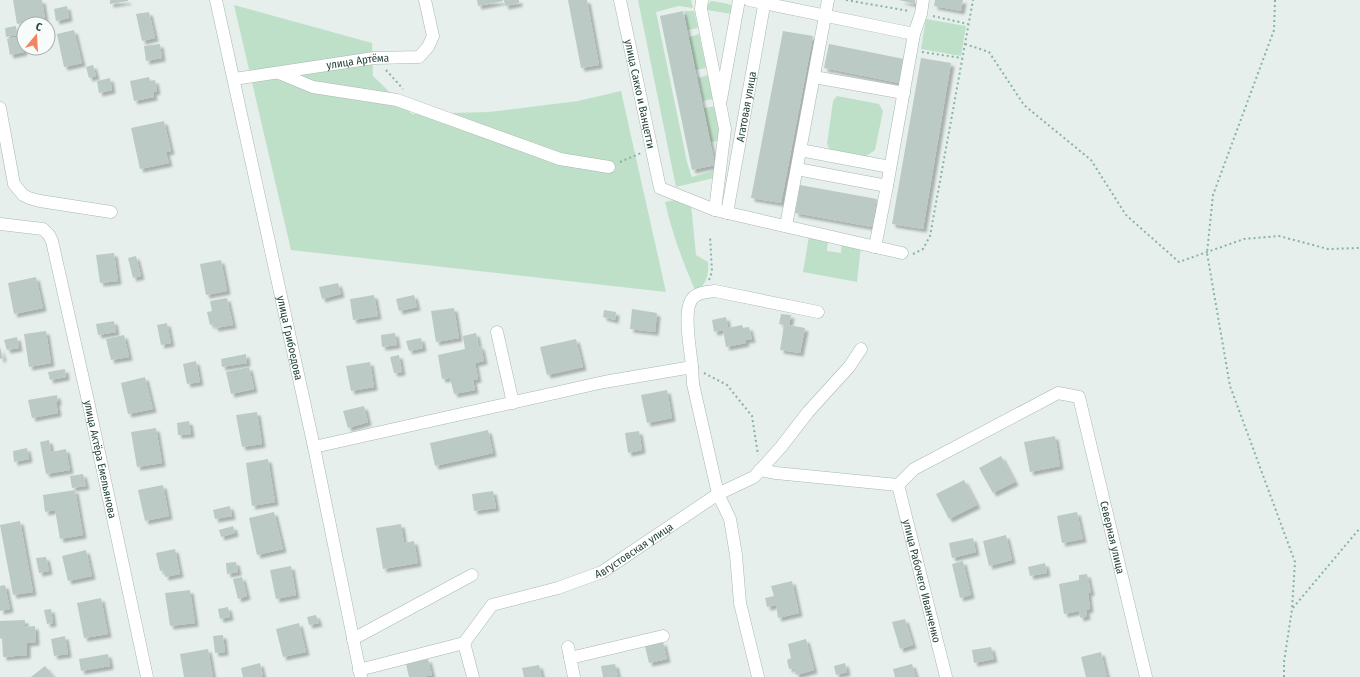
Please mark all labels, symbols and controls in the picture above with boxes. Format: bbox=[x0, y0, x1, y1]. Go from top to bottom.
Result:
north arrow bbox=[16, 16, 56, 56]
text: С bbox=[34, 20, 44, 34]
street label: улица Сакко и Ванцетти bbox=[622, 38, 658, 150]
street label: улица Артёма bbox=[325, 51, 389, 72]
street label: Агатовая улица bbox=[733, 70, 759, 143]
street label: улица Грибоедова bbox=[275, 295, 306, 381]
street label: улица Актёра Емельянова bbox=[81, 399, 119, 519]
street label: Северная улица bbox=[1098, 499, 1128, 575]
street label: улица Рабочего Иванченко bbox=[900, 518, 944, 644]
street label: Августовская улица bbox=[593, 520, 675, 581]

